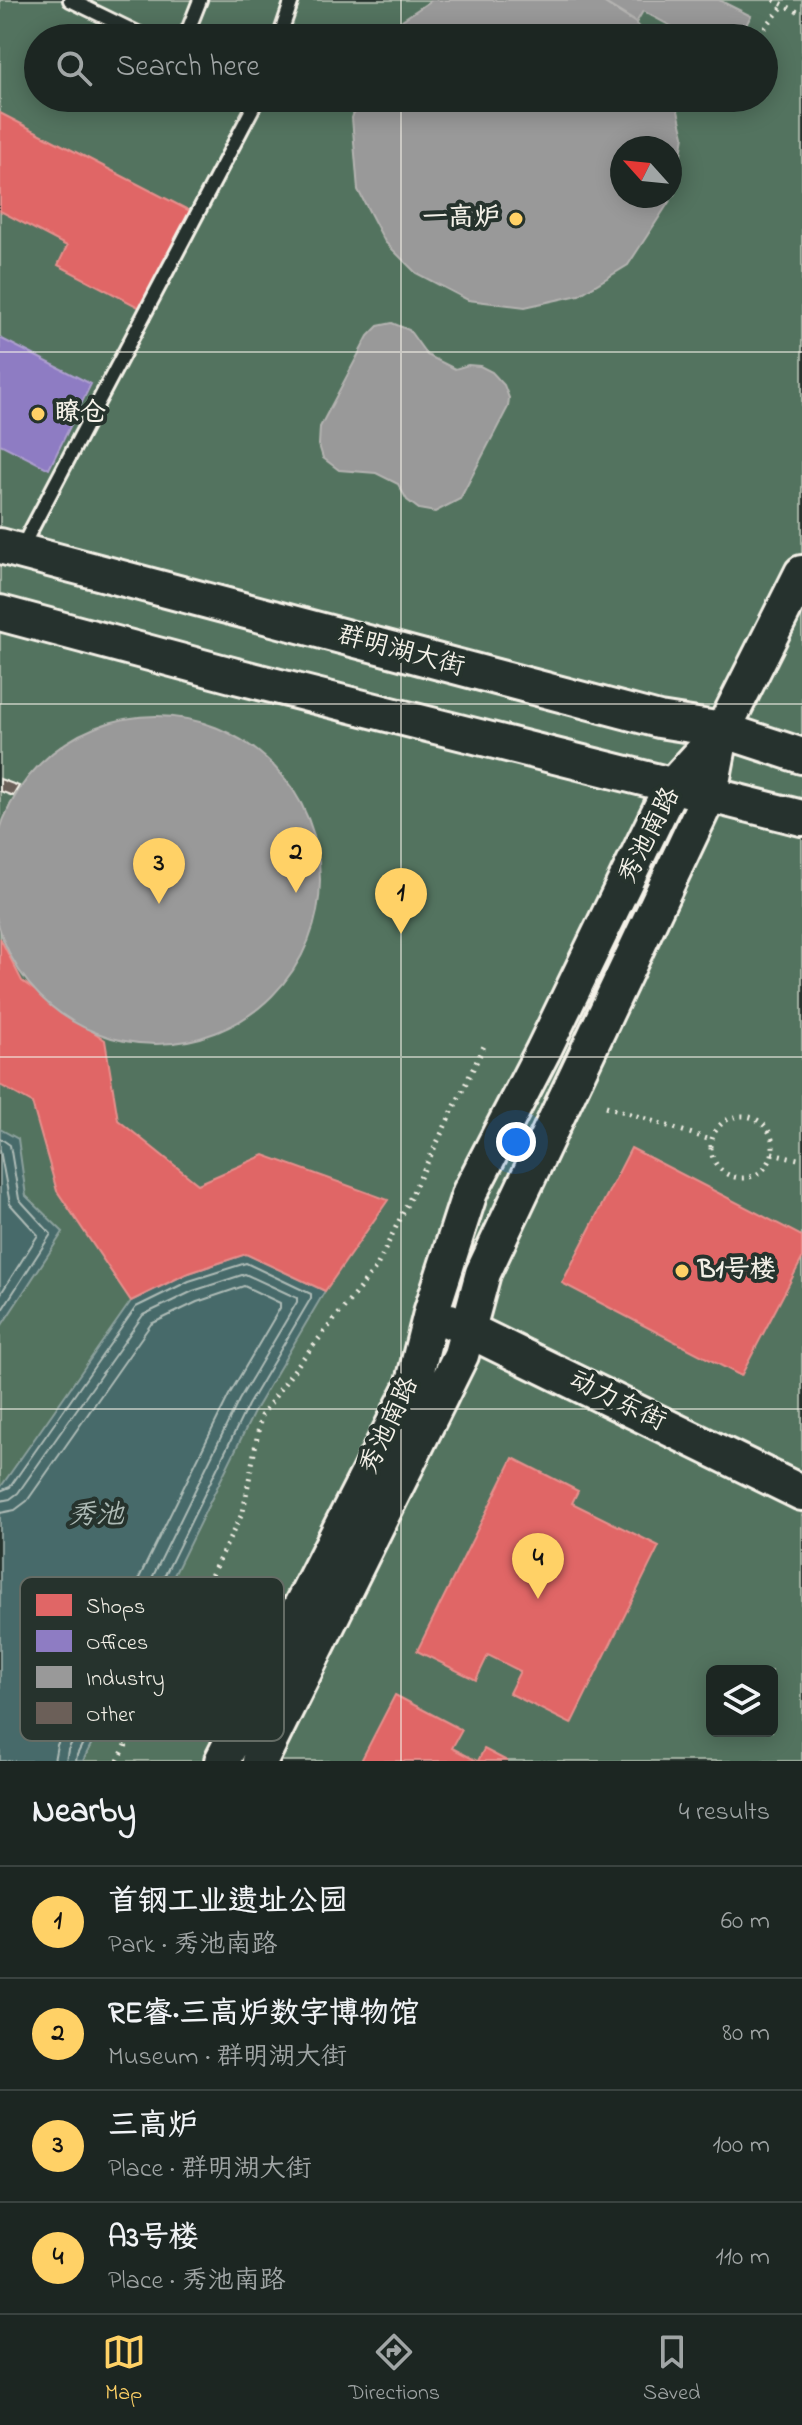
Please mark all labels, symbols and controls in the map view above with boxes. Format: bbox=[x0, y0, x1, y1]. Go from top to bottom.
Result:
search box bbox=[24, 24, 778, 112]
icon: search bbox=[52, 46, 96, 90]
text: Search here bbox=[116, 46, 260, 90]
north arrow bbox=[610, 136, 682, 208]
place label: 一高炉 bbox=[422, 200, 500, 238]
marker: 一高炉 bbox=[507, 210, 525, 228]
place label: 瞭仓 bbox=[54, 395, 106, 433]
marker: 瞭仓 bbox=[29, 405, 47, 423]
street label: 群明湖大街 bbox=[333, 617, 469, 687]
street label: 秀池南路 bbox=[609, 781, 691, 891]
pin: 2 bbox=[270, 827, 322, 893]
pin: 3 bbox=[133, 838, 185, 904]
pin: 1 bbox=[375, 868, 427, 934]
your location bbox=[496, 1122, 536, 1162]
place label: B1号楼 bbox=[697, 1252, 776, 1290]
marker: B1号楼 bbox=[673, 1262, 691, 1280]
street label: 动力东街 bbox=[562, 1362, 672, 1442]
street label: 秀池南路 bbox=[351, 1371, 429, 1481]
water label: 秀池 bbox=[68, 1496, 125, 1537]
pin: 4 bbox=[512, 1533, 564, 1599]
legend bbox=[20, 1577, 284, 1741]
text: Shops bbox=[86, 1592, 145, 1624]
text: Offices bbox=[86, 1628, 148, 1660]
text: Industry bbox=[86, 1664, 165, 1697]
map controls bbox=[706, 1665, 778, 1737]
button: layers bbox=[706, 1665, 778, 1737]
text: Other bbox=[86, 1700, 135, 1732]
text: Nearby bbox=[32, 1788, 136, 1838]
text: 4 results bbox=[679, 1794, 770, 1832]
text: 首钢工业遗址公园 bbox=[108, 1881, 348, 1925]
text: 1 bbox=[54, 1903, 62, 1941]
text: 60 m bbox=[721, 1903, 770, 1941]
text: Park · 秀池南路 bbox=[108, 1927, 278, 1965]
text: RE睿·三高炉数字博物馆 bbox=[108, 1993, 419, 2037]
text: 2 bbox=[52, 2015, 64, 2053]
text: 80 m bbox=[722, 2015, 770, 2053]
text: Museum · 群明湖大街 bbox=[108, 2039, 347, 2077]
text: 三高炉 bbox=[108, 2105, 198, 2149]
text: 3 bbox=[53, 2127, 63, 2165]
text: 100 m bbox=[713, 2127, 770, 2165]
text: Place · 群明湖大街 bbox=[108, 2151, 312, 2189]
text: A3号楼 bbox=[108, 2217, 199, 2261]
text: 4 bbox=[53, 2239, 63, 2277]
text: 110 m bbox=[716, 2239, 770, 2277]
text: Place · 秀池南路 bbox=[108, 2263, 286, 2301]
tab: Map bbox=[102, 2330, 146, 2410]
tab: Directions bbox=[349, 2330, 440, 2410]
tab: Saved bbox=[643, 2330, 700, 2410]

